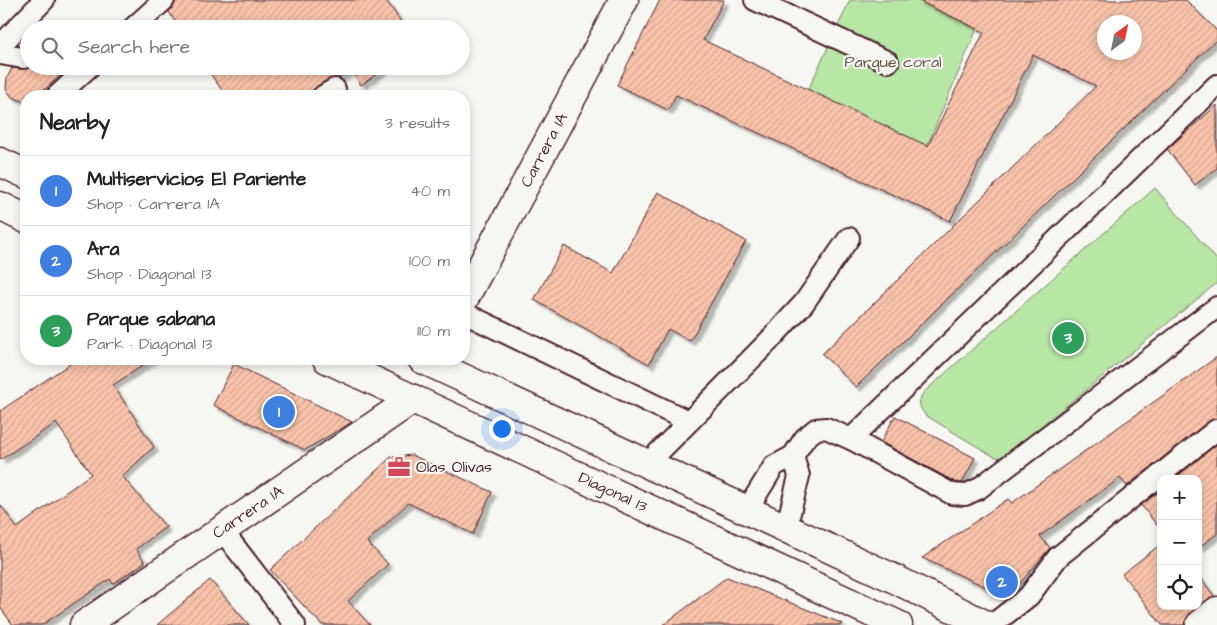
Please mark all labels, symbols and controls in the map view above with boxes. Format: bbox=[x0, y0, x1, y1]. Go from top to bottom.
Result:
north arrow bbox=[1097, 15, 1142, 60]
search box bbox=[20, 20, 470, 75]
icon: search bbox=[38, 34, 66, 62]
text: Search here bbox=[78, 34, 190, 61]
park label: Parque coral bbox=[844, 51, 942, 73]
text: Nearby bbox=[40, 108, 110, 137]
street label: Carrera 1A bbox=[515, 109, 573, 191]
text: 3 results bbox=[385, 112, 450, 134]
text: Multiservicios El Pariente bbox=[87, 166, 306, 193]
text: 1 bbox=[55, 180, 57, 202]
text: 40 m bbox=[410, 180, 450, 202]
text: Shop · Carrera 1A bbox=[87, 193, 220, 215]
text: Ara bbox=[87, 236, 119, 263]
text: 2 bbox=[51, 250, 61, 272]
text: 100 m bbox=[409, 250, 450, 272]
text: Shop · Diagonal 13 bbox=[87, 263, 212, 285]
text: Parque sabana bbox=[87, 306, 215, 333]
pin: 3 bbox=[1052, 319, 1084, 357]
text: 3 bbox=[52, 320, 60, 342]
text: 110 m bbox=[417, 320, 450, 342]
text: Park · Diagonal 13 bbox=[87, 333, 213, 355]
pin: 1 bbox=[263, 393, 295, 431]
your location bbox=[489, 416, 515, 442]
office icon: Olas Olivas bbox=[386, 454, 412, 480]
place label: Olas Olivas bbox=[416, 456, 492, 478]
street label: Diagonal 13 bbox=[575, 467, 651, 518]
map controls bbox=[1157, 475, 1202, 610]
button: + bbox=[1157, 475, 1202, 520]
street label: Carrera 1A bbox=[208, 480, 288, 544]
button: − bbox=[1157, 520, 1202, 565]
pin: 2 bbox=[986, 563, 1018, 601]
button: locate bbox=[1157, 565, 1202, 610]

